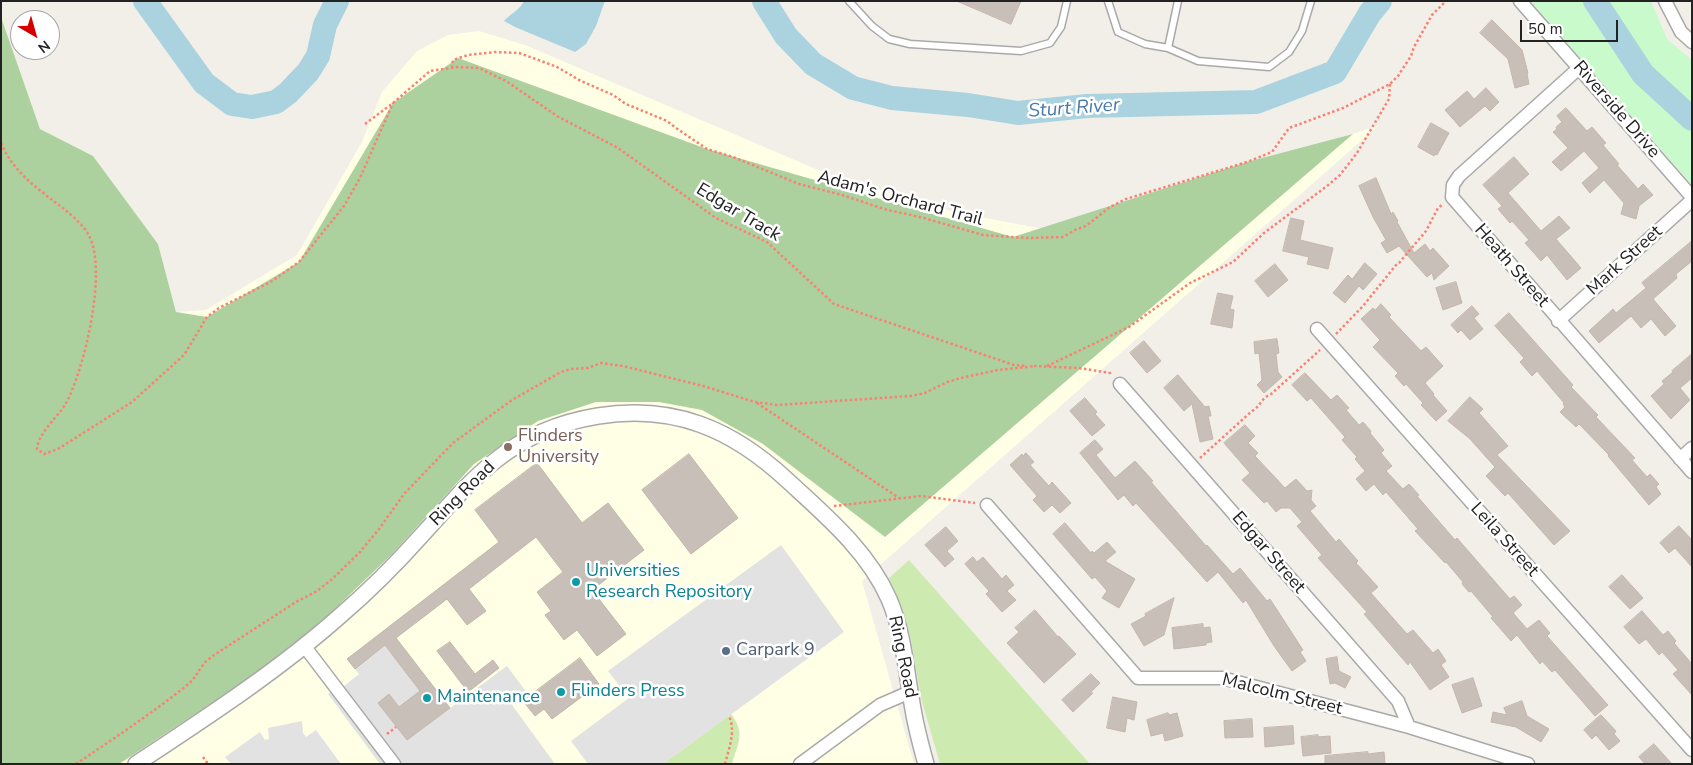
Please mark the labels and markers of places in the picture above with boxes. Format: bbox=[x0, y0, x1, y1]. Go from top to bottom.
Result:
place label: Flinders University bbox=[518, 426, 599, 468]
marker: Flinders University bbox=[502, 441, 514, 453]
place label: Universities Research Repository bbox=[586, 561, 752, 604]
marker: Universities Research Repository bbox=[570, 576, 582, 588]
place label: Carpark 9 bbox=[736, 640, 815, 662]
marker: Carpark 9 bbox=[720, 645, 732, 657]
place label: Flinders Press bbox=[571, 681, 685, 703]
marker: Flinders Press bbox=[555, 686, 567, 698]
place label: Maintenance bbox=[437, 687, 540, 709]
marker: Maintenance bbox=[421, 692, 433, 704]

